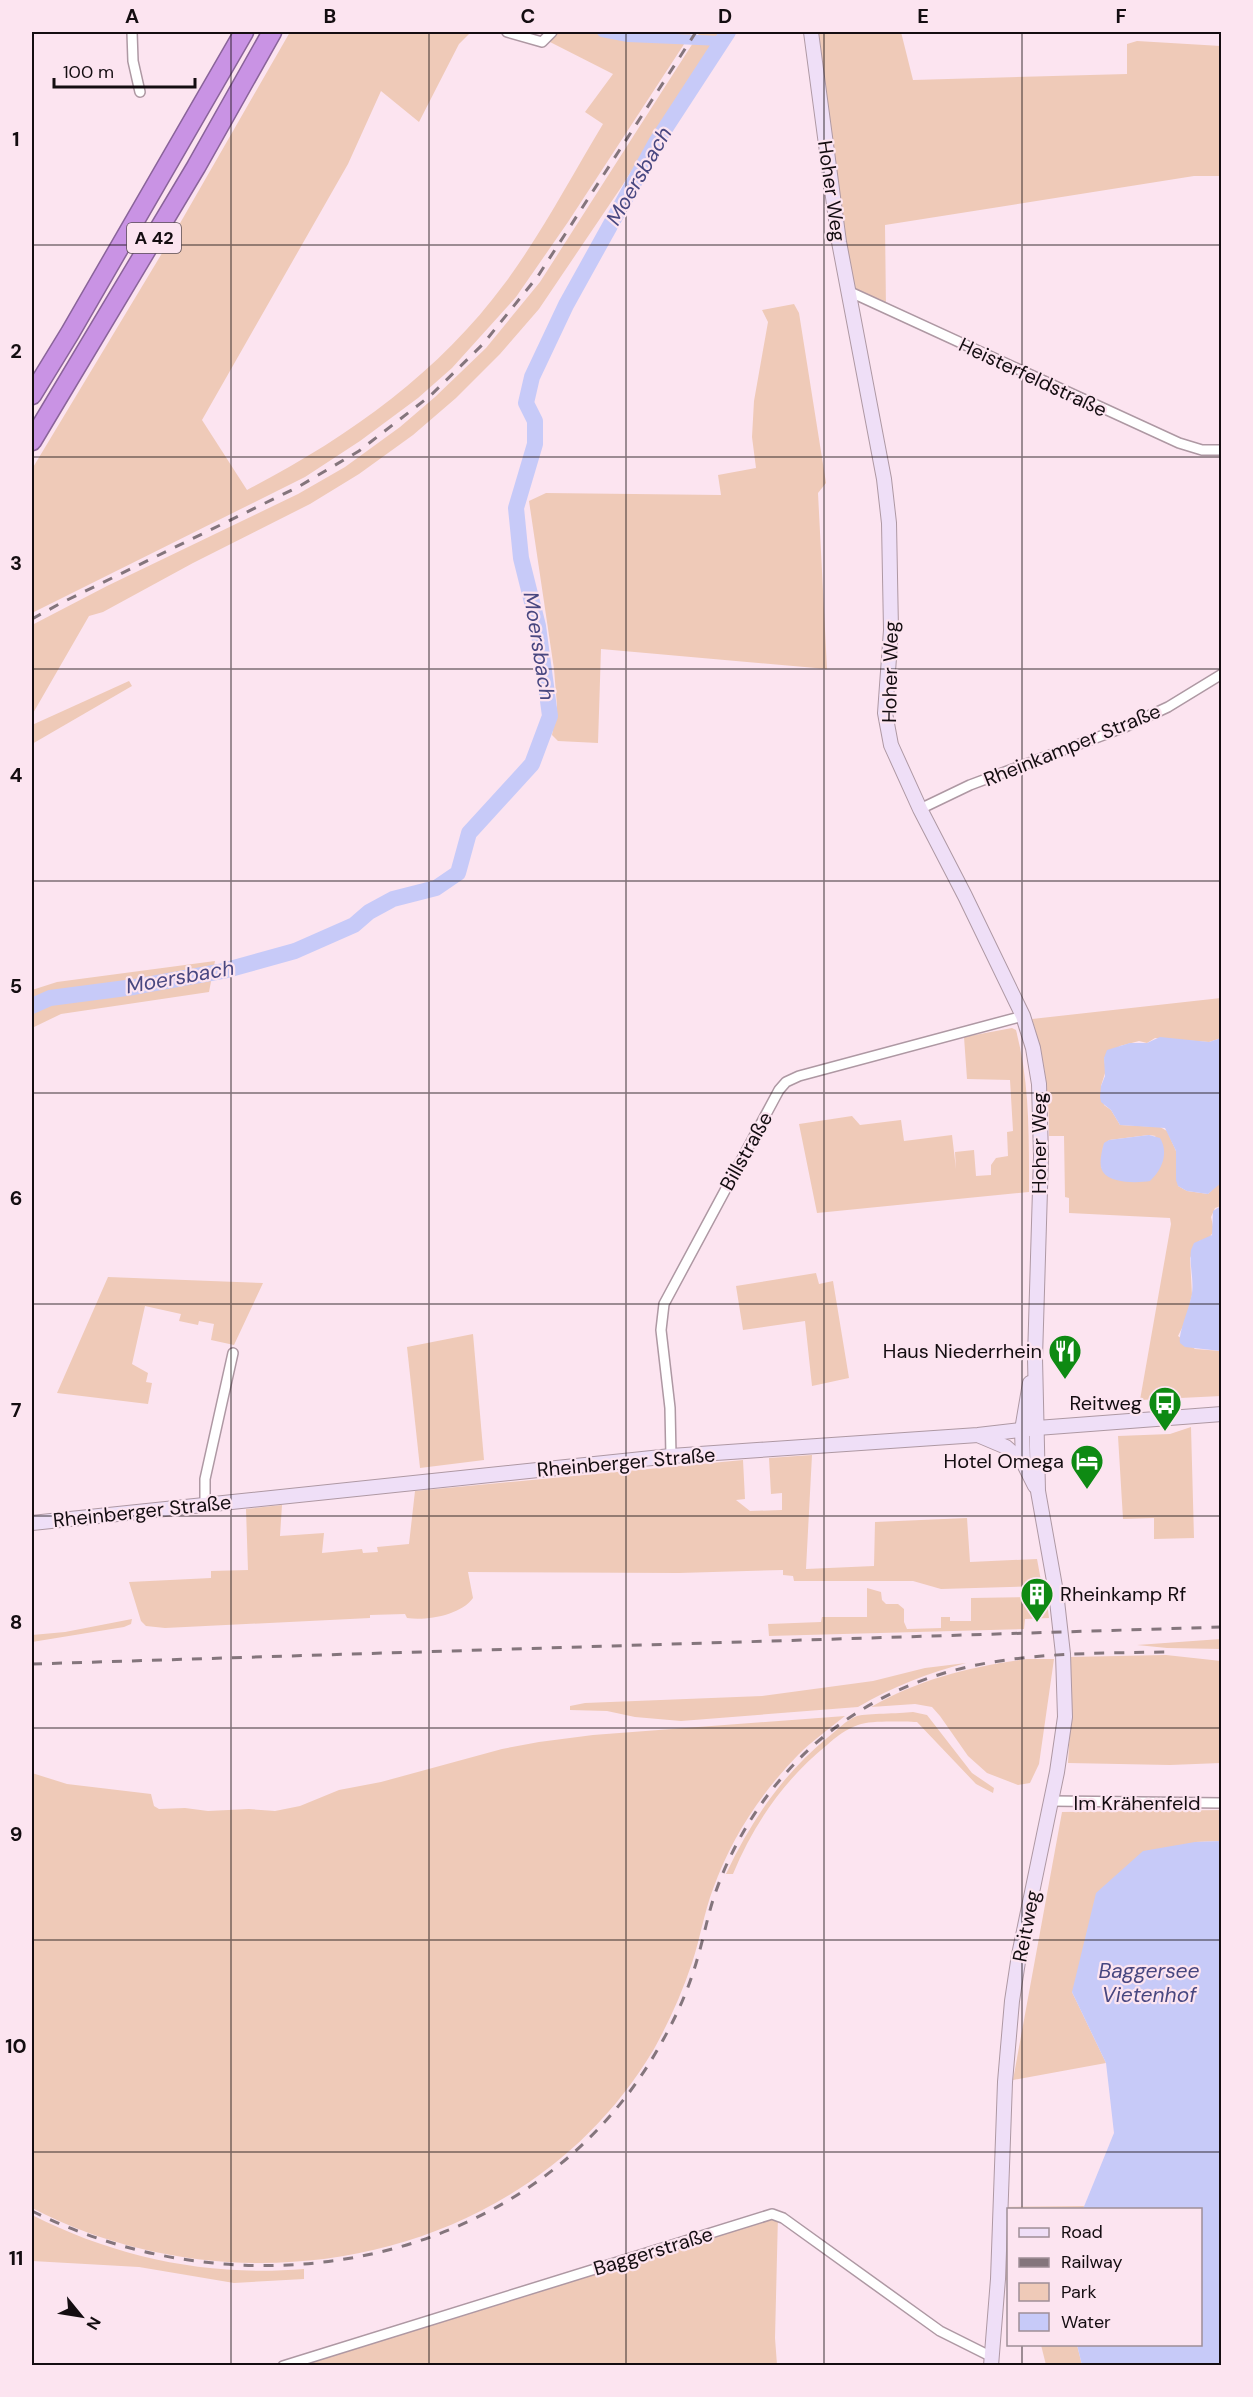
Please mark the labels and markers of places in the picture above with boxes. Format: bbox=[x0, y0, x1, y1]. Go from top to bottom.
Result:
restaurant icon: Haus Niederrhein bbox=[1047, 1333, 1083, 1380]
place label: Haus Niederrhein bbox=[883, 1338, 1042, 1364]
bus stop icon: Reitweg bbox=[1147, 1385, 1183, 1432]
place label: Reitweg bbox=[1069, 1390, 1142, 1416]
hotel icon: Hotel Omega bbox=[1069, 1443, 1105, 1490]
place label: Hotel Omega bbox=[944, 1448, 1064, 1474]
building icon: Rheinkamp Rf bbox=[1019, 1576, 1055, 1623]
place label: Rheinkamp Rf bbox=[1060, 1581, 1186, 1607]

